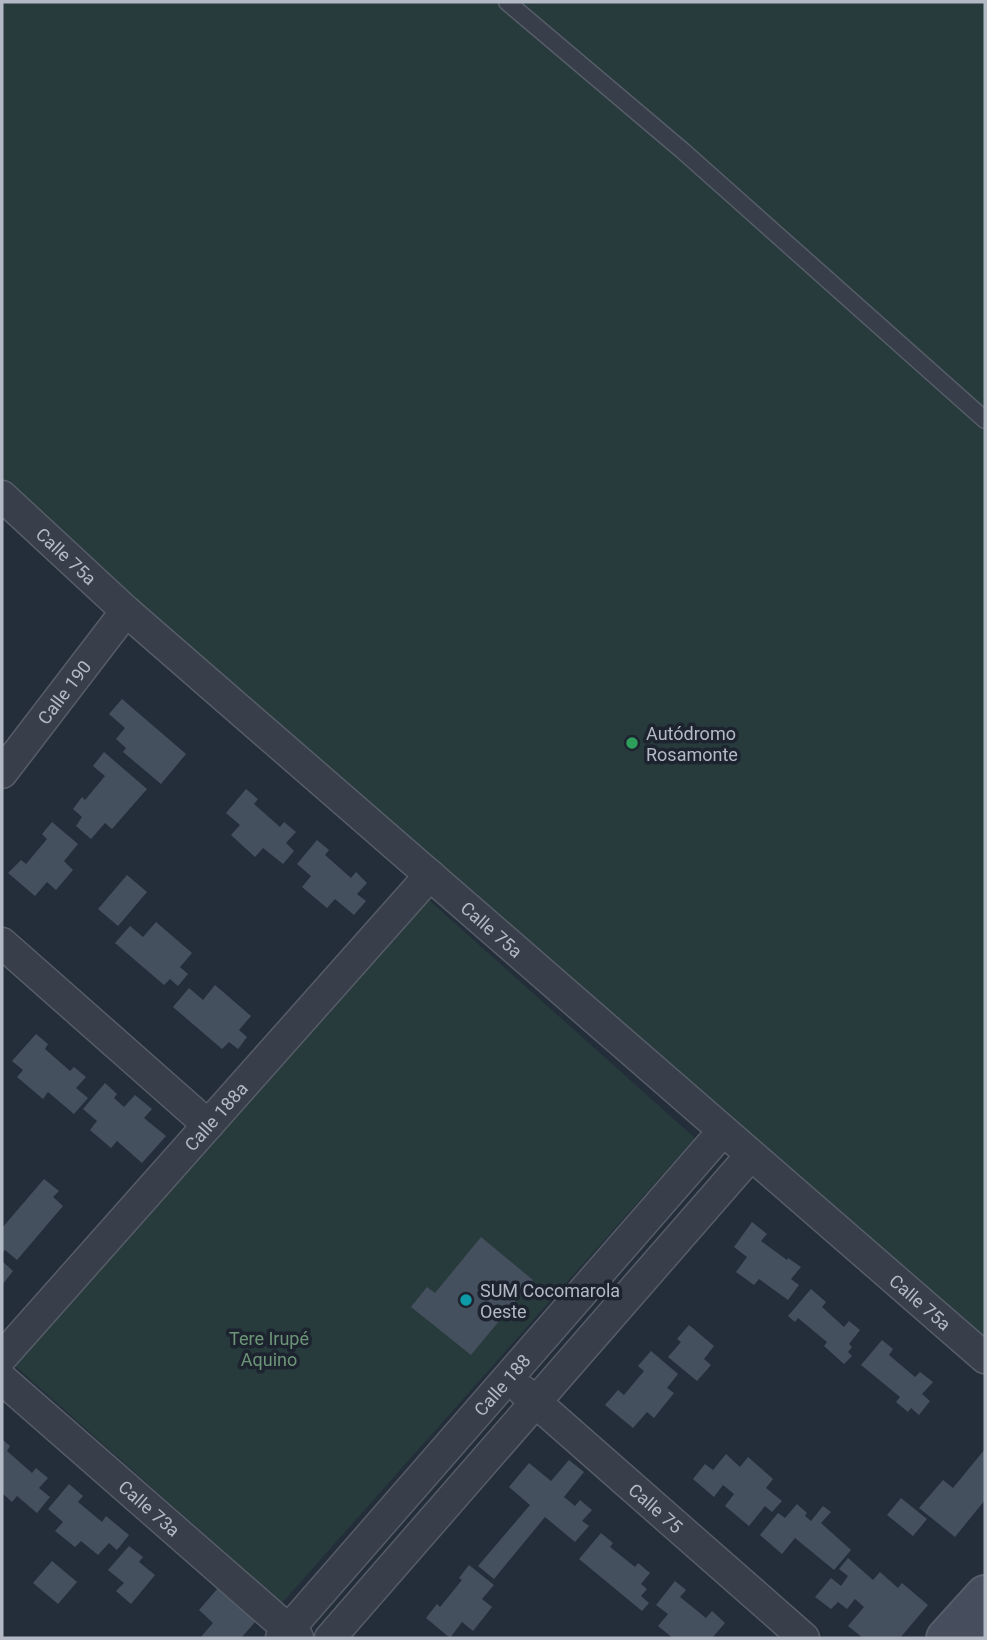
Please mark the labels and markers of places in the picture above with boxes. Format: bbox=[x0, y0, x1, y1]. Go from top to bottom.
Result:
place label: Autódromo Rosamonte bbox=[646, 723, 738, 765]
marker: Autódromo Rosamonte bbox=[624, 735, 640, 751]
place label: SUM Cocomarola Oeste bbox=[480, 1280, 620, 1322]
marker: SUM Cocomarola Oeste bbox=[458, 1292, 474, 1308]

